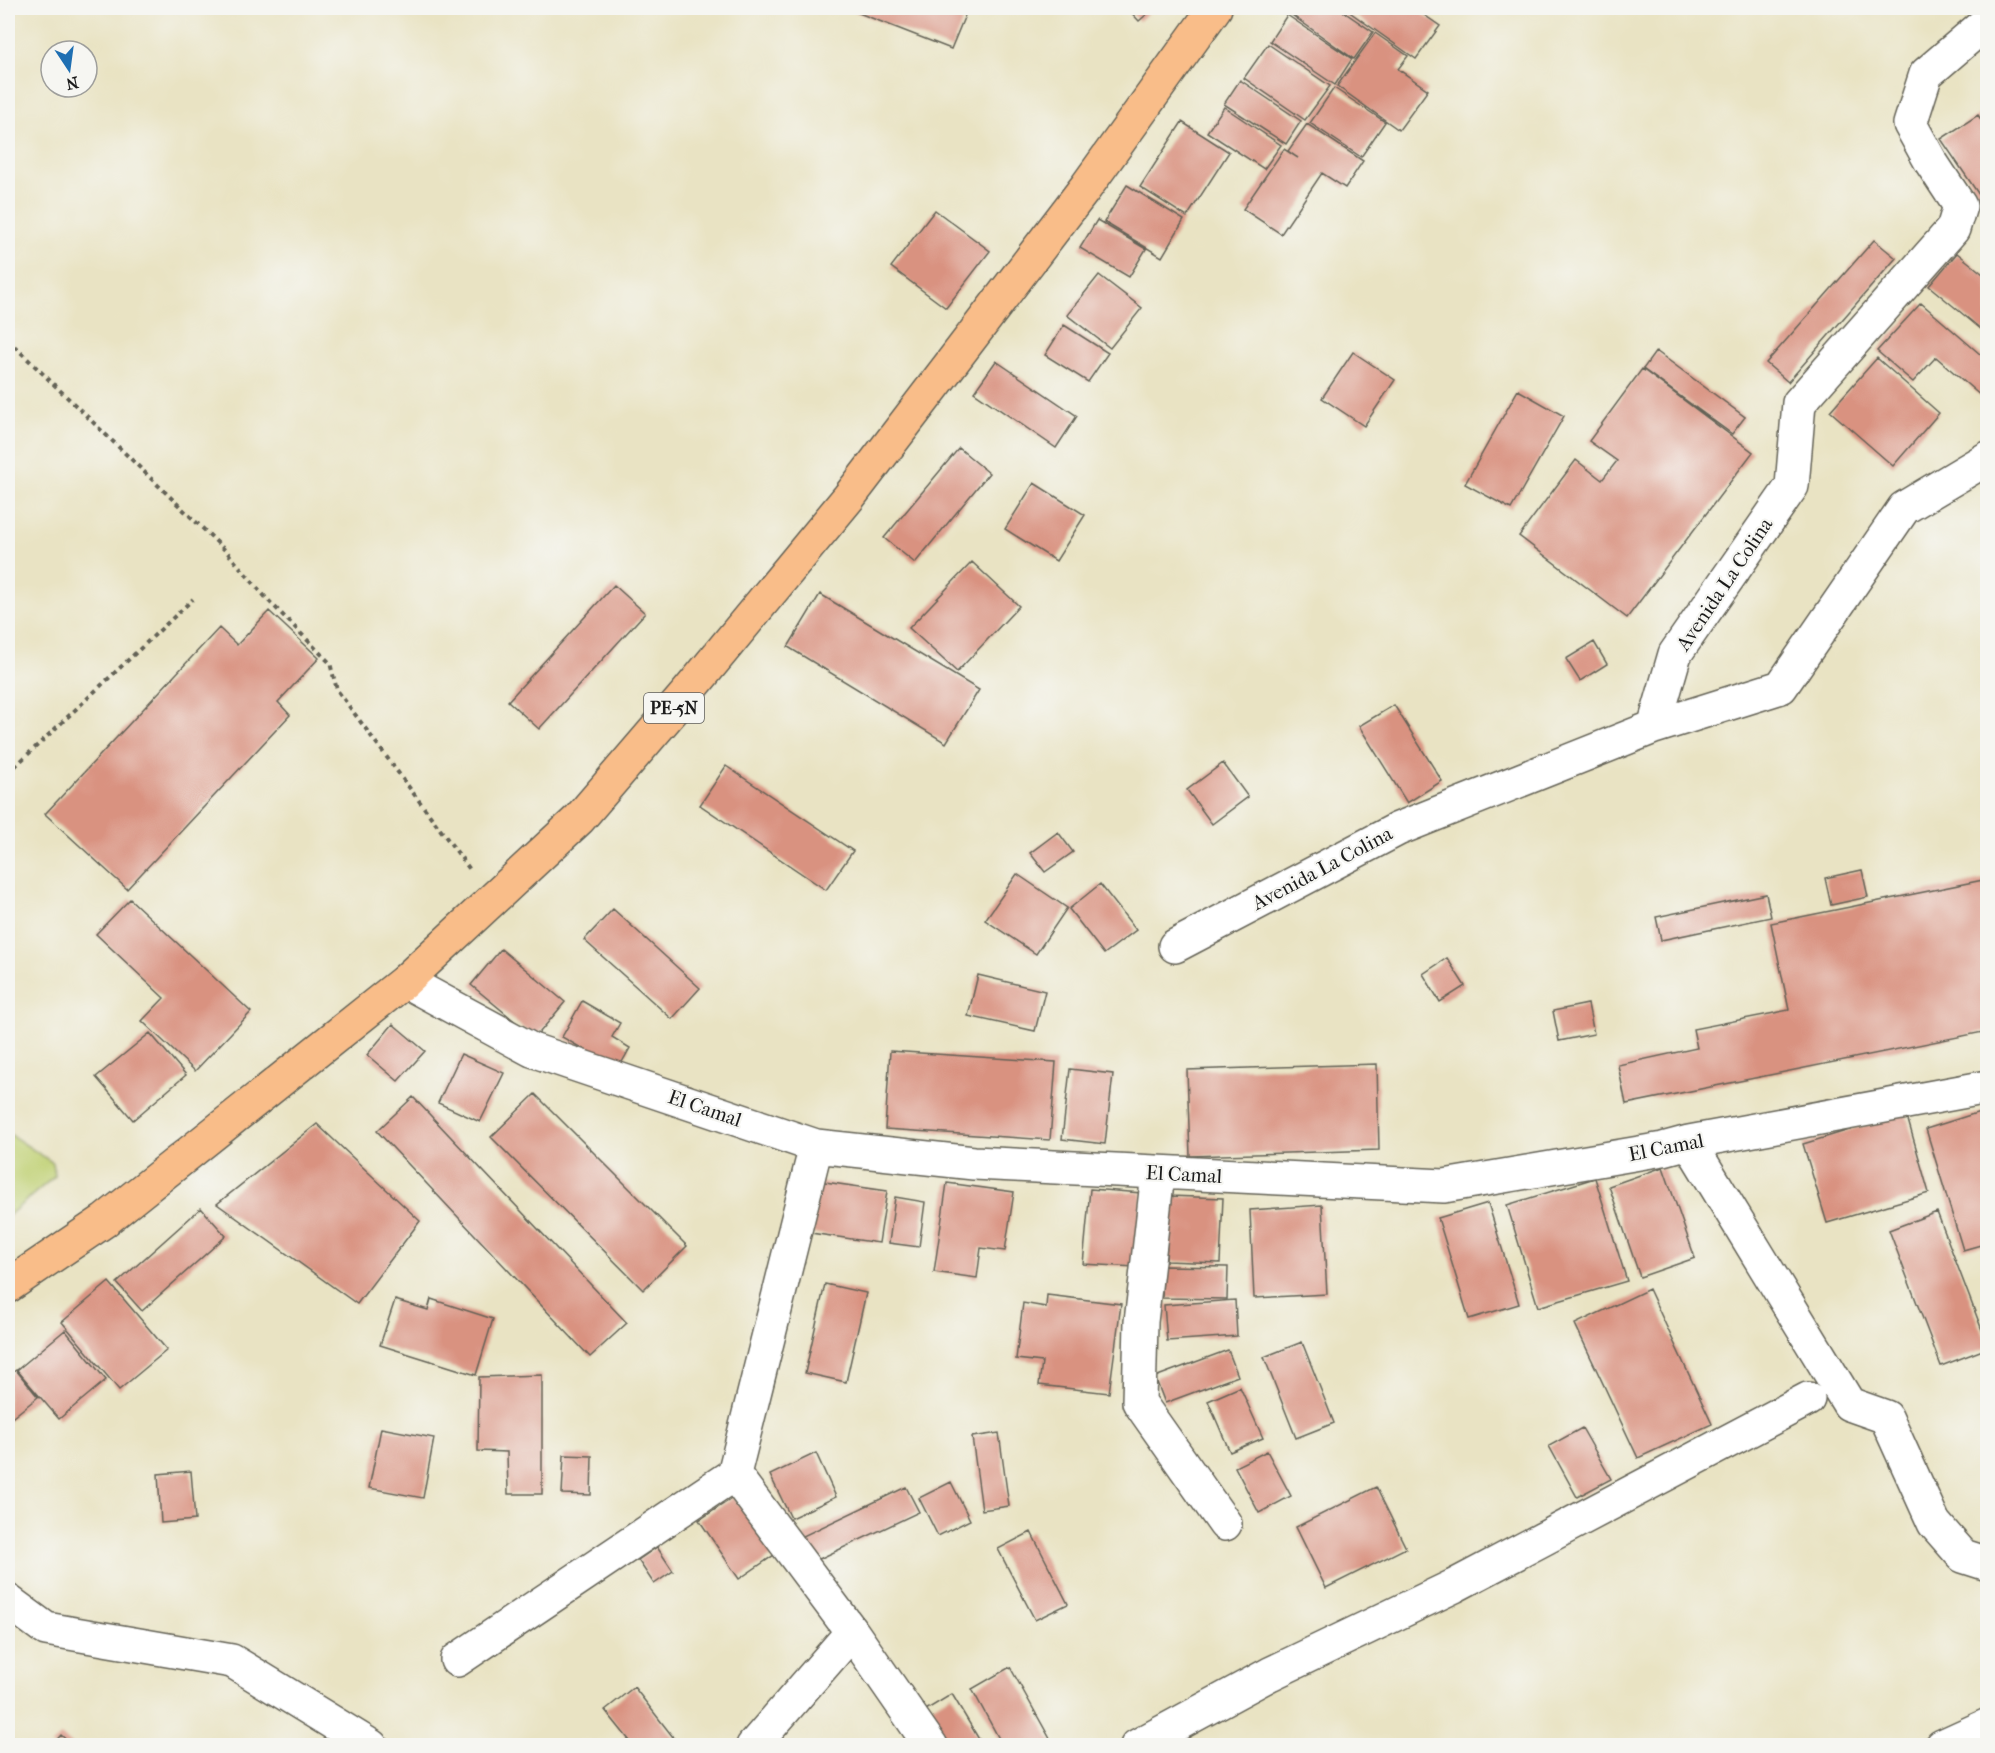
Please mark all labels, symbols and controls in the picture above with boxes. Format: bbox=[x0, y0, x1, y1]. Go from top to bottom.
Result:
north arrow bbox=[39, 39, 99, 99]
text: N bbox=[63, 73, 80, 94]
street label: Avenida La Colina bbox=[1671, 513, 1778, 656]
road number: PE-5N bbox=[644, 693, 704, 723]
street label: Avenida La Colina bbox=[1247, 821, 1397, 916]
street label: El Camal bbox=[665, 1085, 745, 1132]
street label: El Camal bbox=[1627, 1129, 1706, 1166]
street label: El Camal bbox=[1145, 1161, 1223, 1188]

